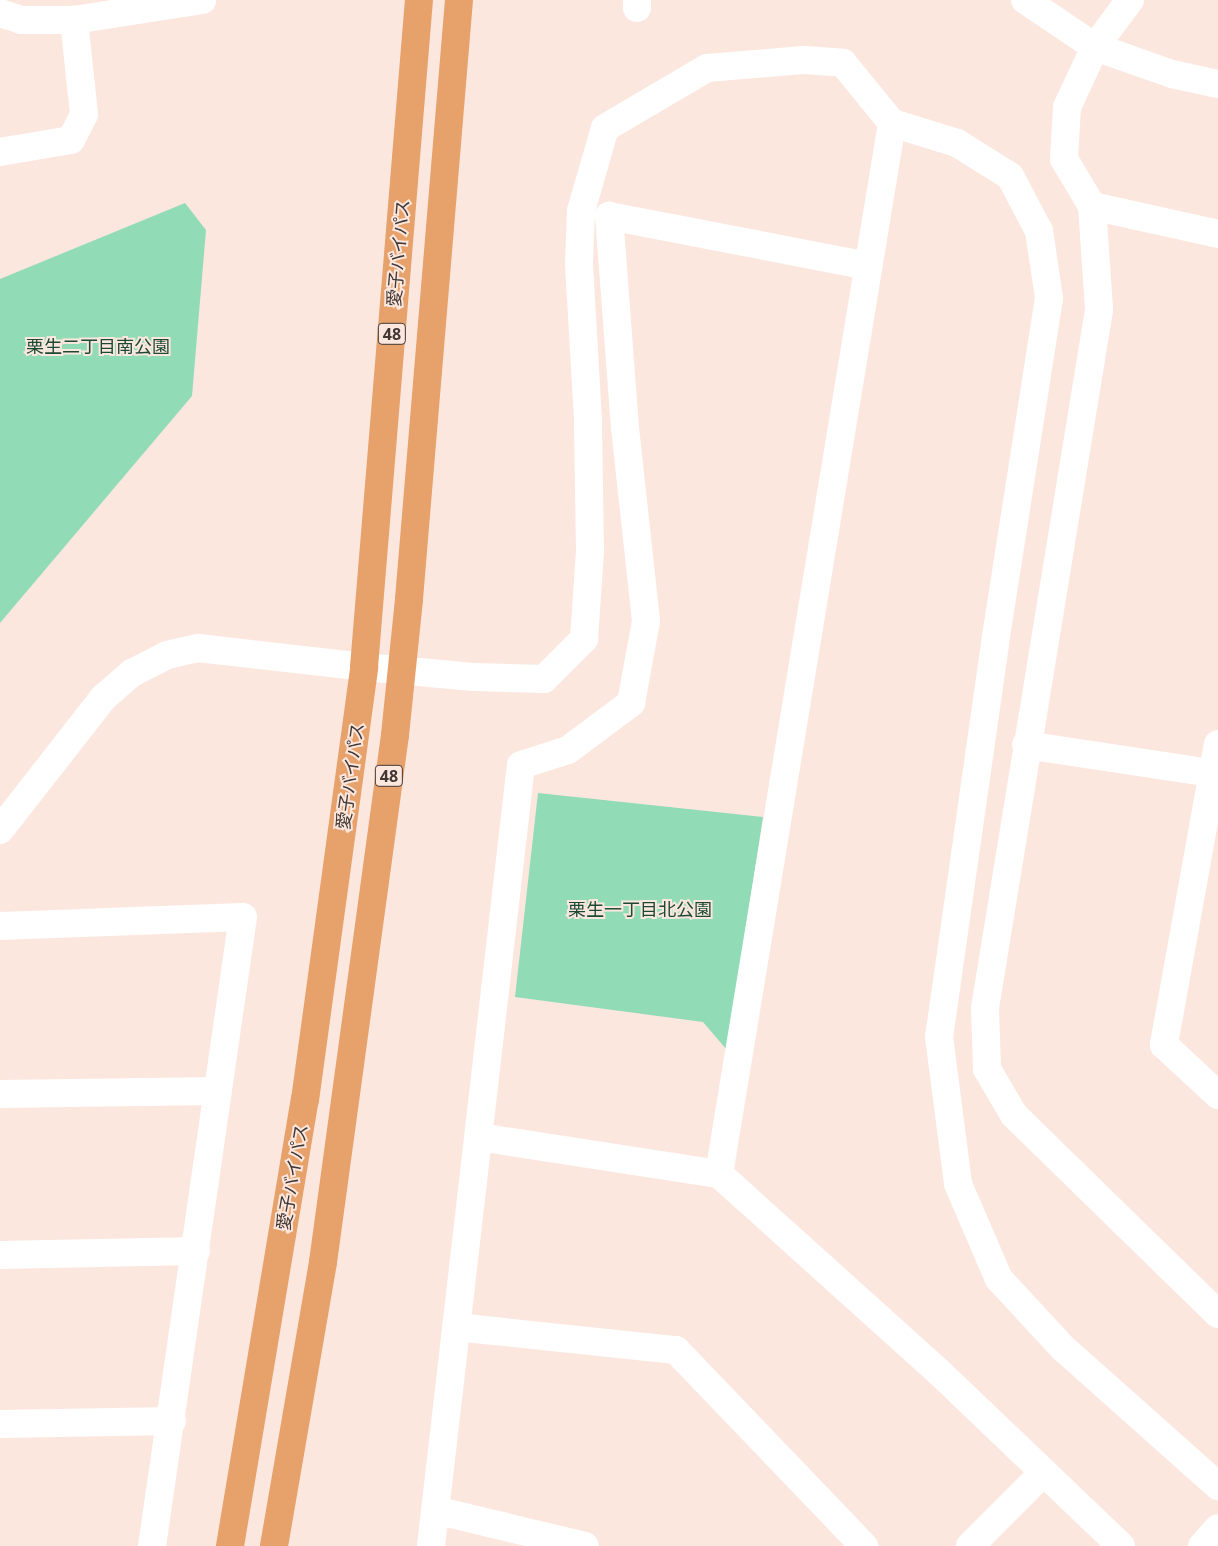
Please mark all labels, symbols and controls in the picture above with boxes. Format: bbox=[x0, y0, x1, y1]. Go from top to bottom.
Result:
street label: 愛子バイパス bbox=[383, 198, 413, 308]
road number: 48 bbox=[377, 320, 407, 348]
park label: 栗生二丁目南公園 bbox=[26, 335, 170, 357]
street label: 愛子バイパス bbox=[332, 721, 368, 831]
road number: 48 bbox=[374, 762, 404, 789]
park label: 栗生一丁目北公園 bbox=[568, 898, 712, 920]
street label: 愛子バイパス bbox=[272, 1122, 312, 1232]

